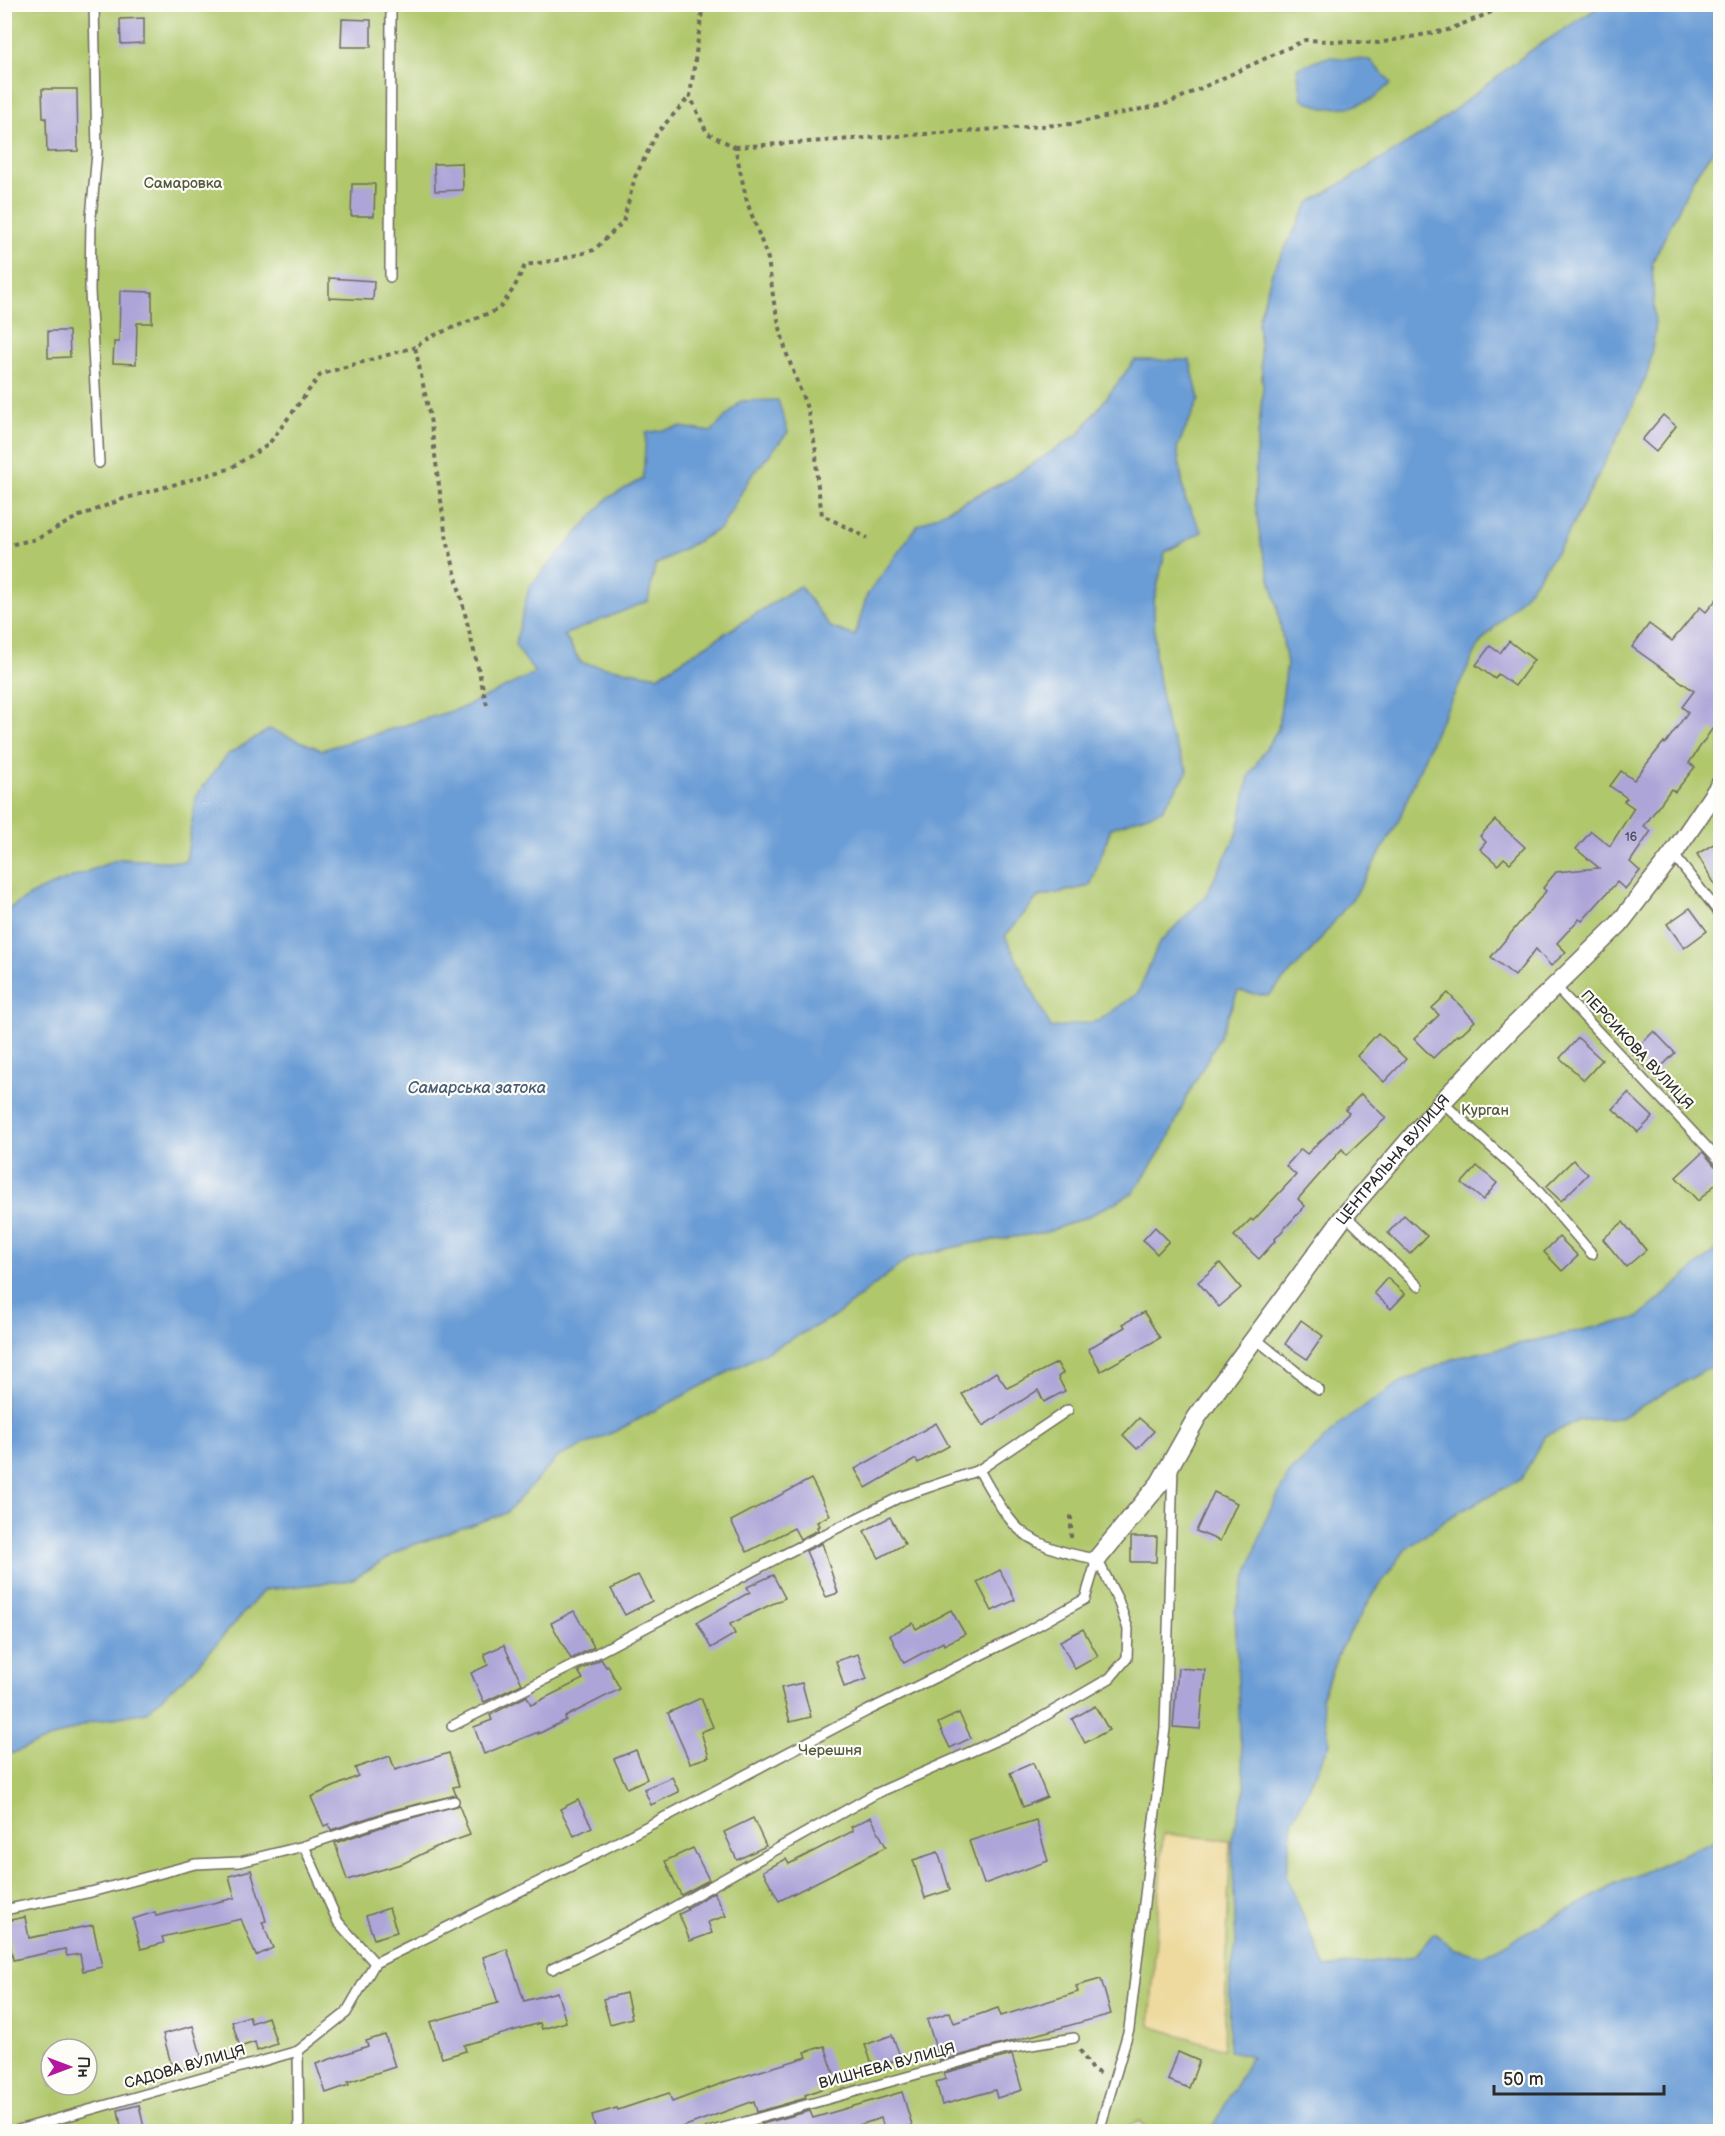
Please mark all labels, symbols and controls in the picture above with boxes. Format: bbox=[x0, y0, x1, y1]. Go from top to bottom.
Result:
park label: Самаровка bbox=[144, 174, 222, 193]
house number: 16 bbox=[1625, 830, 1637, 845]
street label: ПЕРСИКОВА ВУЛИЦЯ bbox=[1577, 986, 1697, 1114]
water label: Самарська затока bbox=[408, 1079, 546, 1098]
street label: ЦЕНТРАЛЬНА ВУЛИЦЯ bbox=[1332, 1090, 1454, 1228]
park label: Курган bbox=[1461, 1101, 1509, 1120]
park label: Черешня bbox=[798, 1741, 862, 1760]
north arrow bbox=[39, 2037, 99, 2097]
street label: ВИШНЕВА ВУЛИЦЯ bbox=[817, 2039, 957, 2093]
street label: САДОВА ВУЛИЦЯ bbox=[122, 2041, 248, 2093]
text: Пн bbox=[73, 2056, 92, 2078]
scale bar bbox=[1494, 2058, 1664, 2096]
text: 50 m bbox=[1503, 2069, 1544, 2090]

